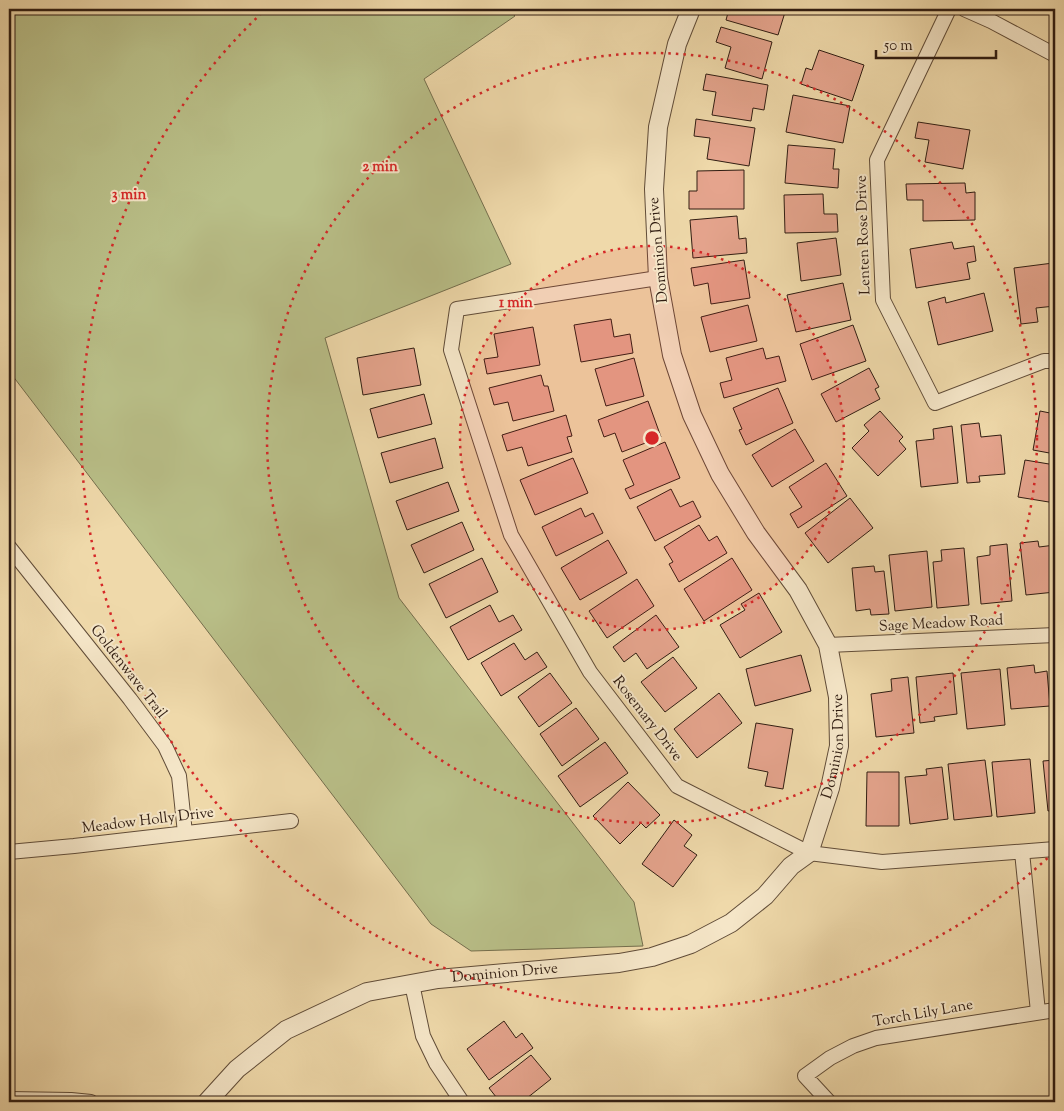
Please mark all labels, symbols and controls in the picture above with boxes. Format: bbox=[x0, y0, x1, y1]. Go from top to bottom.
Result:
scale bar bbox=[876, 28, 996, 60]
text: 50 m bbox=[883, 36, 913, 57]
text: 2 min bbox=[362, 157, 398, 178]
street label: Lenten Rose Drive bbox=[851, 175, 877, 295]
text: 3 min bbox=[112, 185, 147, 206]
street label: Dominion Drive bbox=[644, 196, 674, 304]
text: 1 min bbox=[499, 293, 533, 314]
centre of rings bbox=[643, 429, 661, 447]
street label: Sage Meadow Road bbox=[878, 610, 1004, 638]
street label: Goldenwave Trail bbox=[85, 621, 171, 723]
street label: Rosemary Drive bbox=[607, 672, 687, 766]
street label: Dominion Drive bbox=[817, 694, 850, 802]
street label: Meadow Holly Drive bbox=[81, 802, 215, 840]
street label: Dominion Drive bbox=[451, 958, 559, 988]
street label: Torch Lily Lane bbox=[871, 995, 975, 1033]

